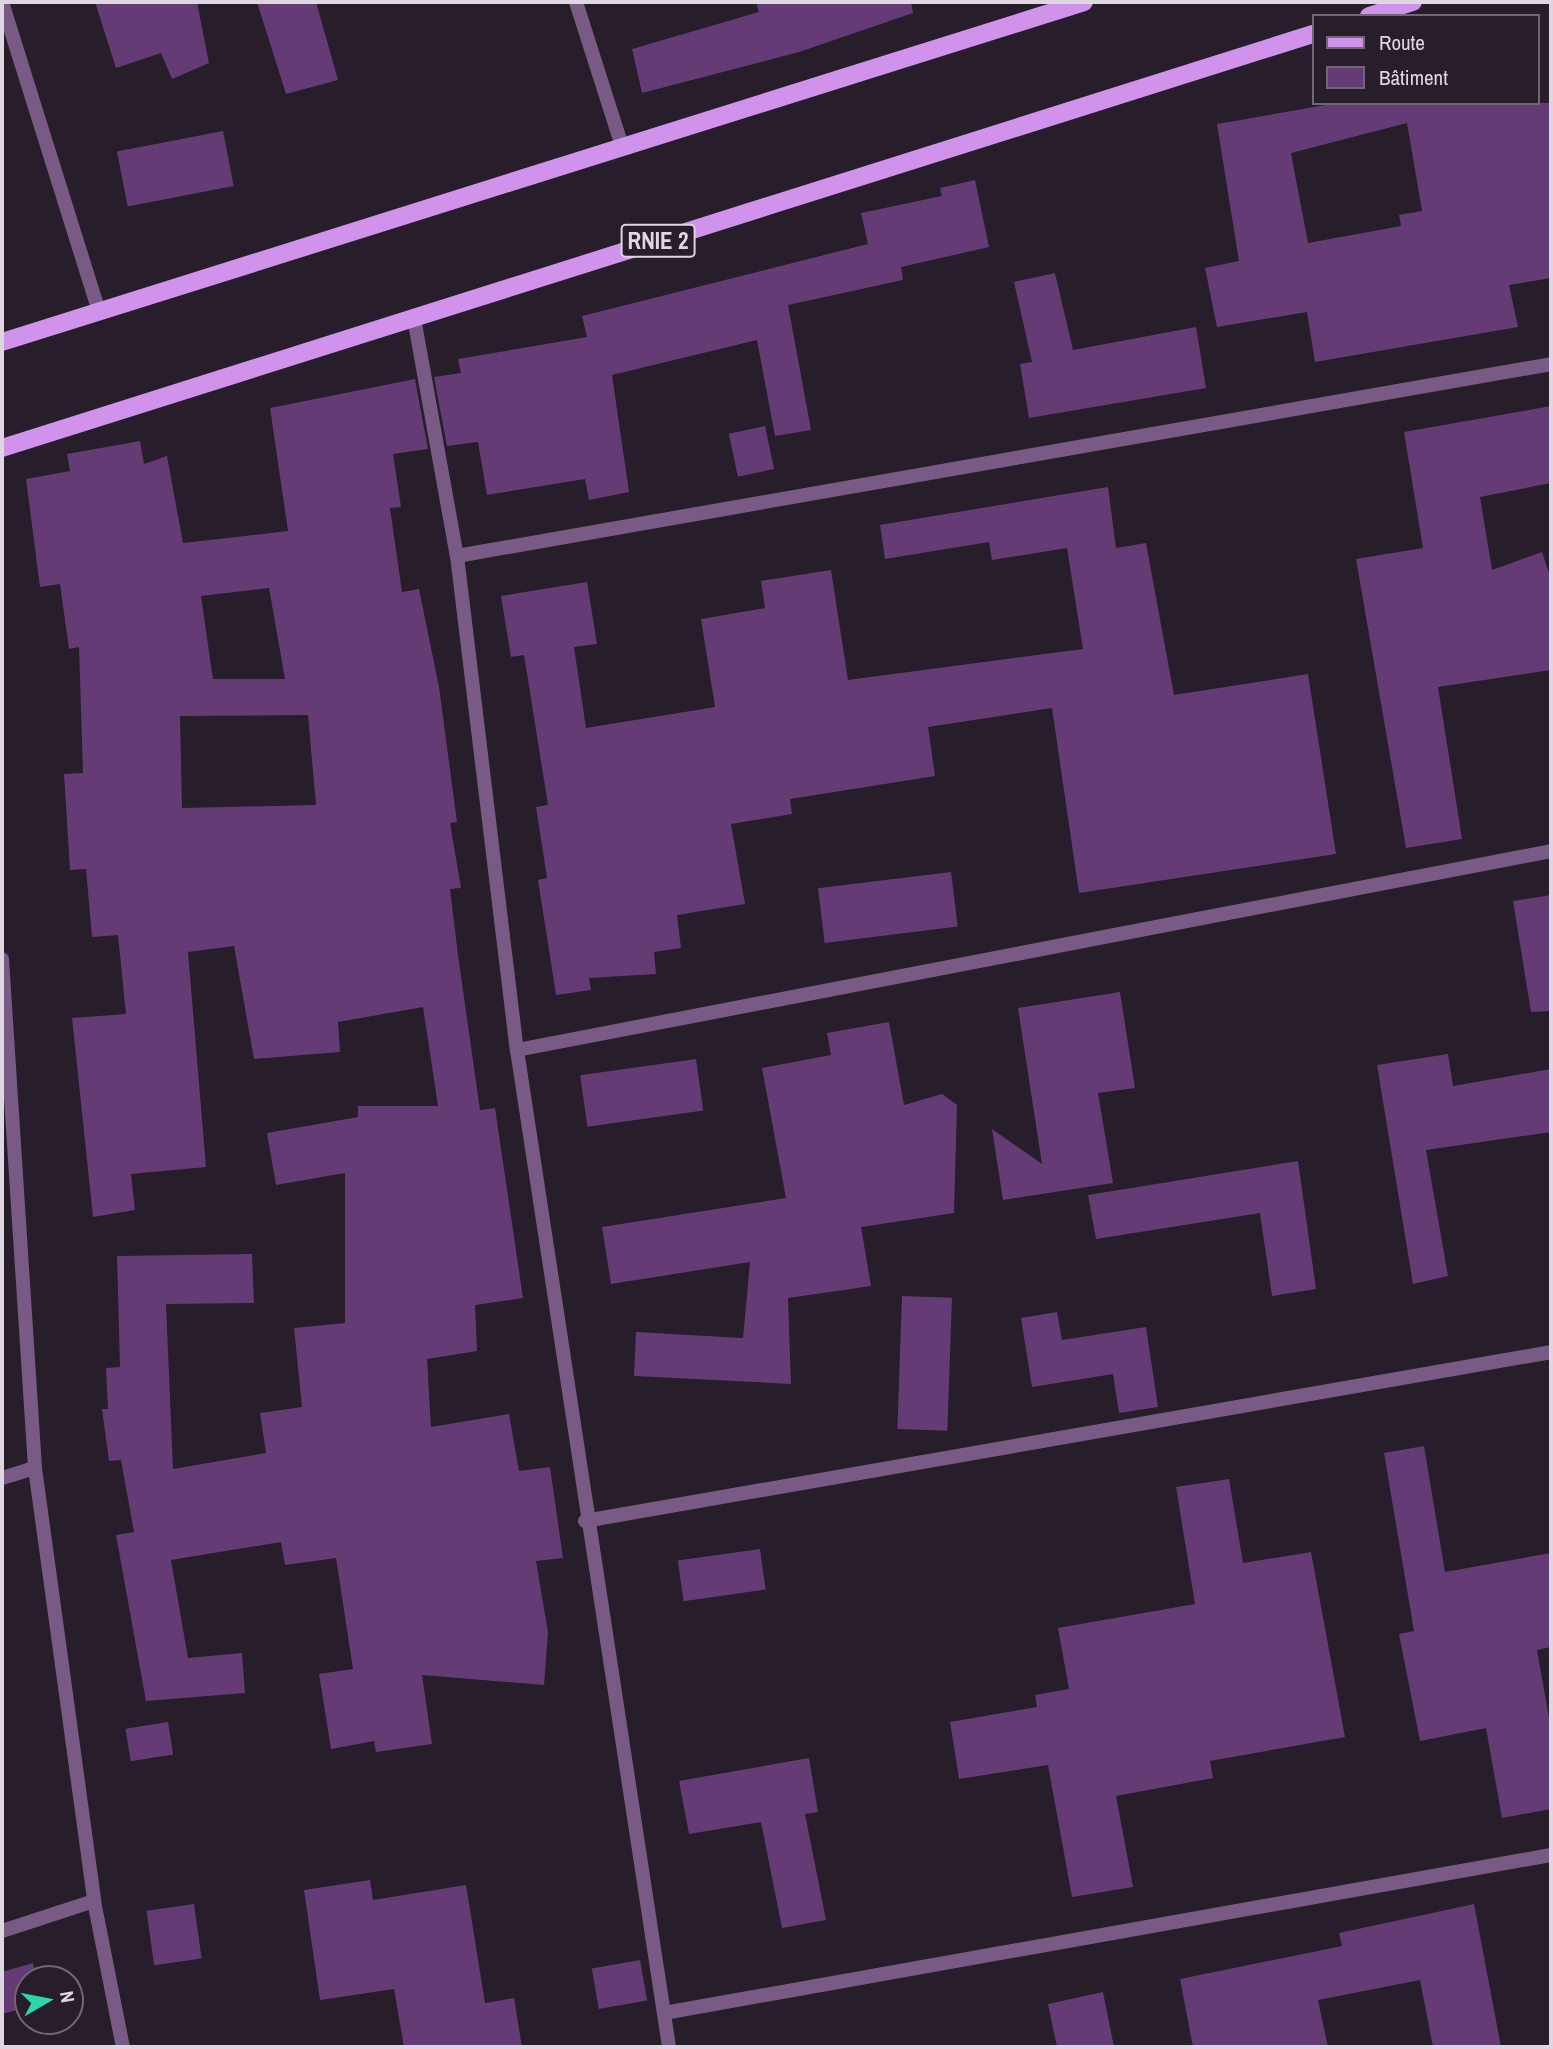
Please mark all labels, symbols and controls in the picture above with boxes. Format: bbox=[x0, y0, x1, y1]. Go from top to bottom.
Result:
legend bbox=[1312, 14, 1539, 105]
text: Route bbox=[1379, 28, 1425, 57]
text: Bâtiment bbox=[1379, 63, 1448, 92]
road number: RNIE 2 bbox=[620, 222, 696, 260]
north arrow bbox=[14, 1965, 84, 2035]
text: N bbox=[54, 1989, 81, 2004]

